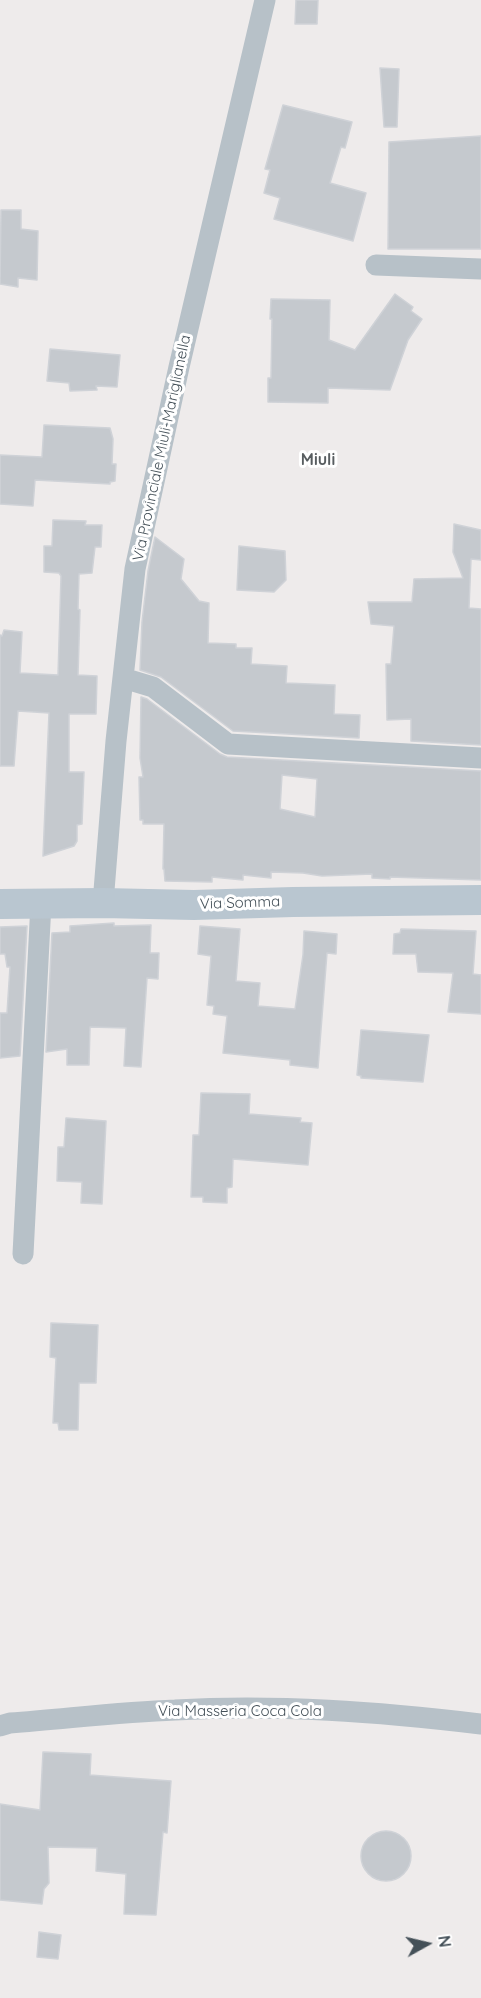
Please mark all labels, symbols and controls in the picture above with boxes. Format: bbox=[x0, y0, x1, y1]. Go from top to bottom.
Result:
street label: Via Provinciale Miuli-Mariglianella bbox=[129, 333, 195, 563]
district label: Miuli bbox=[301, 450, 335, 470]
street label: Via Somma bbox=[200, 893, 280, 913]
street label: Via Masseria Coca Cola bbox=[158, 1702, 322, 1720]
north arrow bbox=[397, 1914, 457, 1974]
text: N bbox=[434, 1934, 456, 1949]

